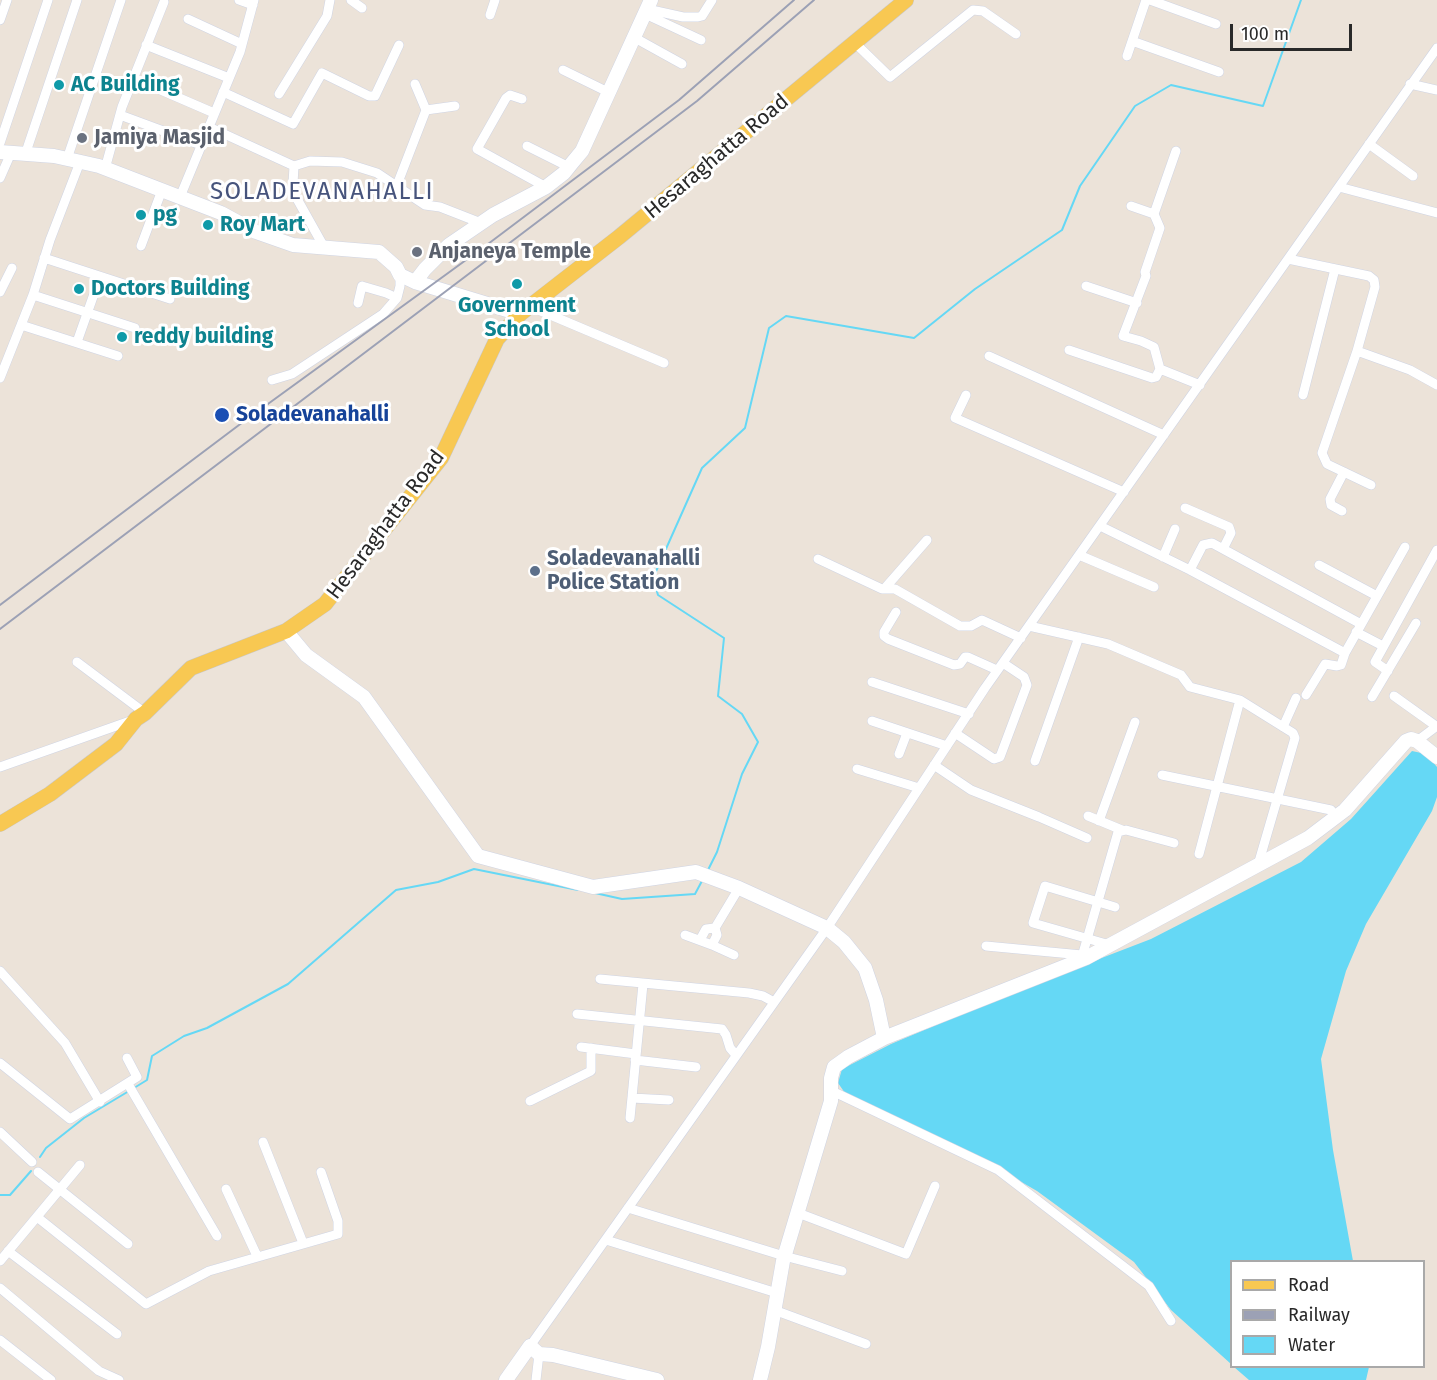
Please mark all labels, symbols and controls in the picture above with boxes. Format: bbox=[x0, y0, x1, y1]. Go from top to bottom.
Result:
scale bar bbox=[1233, 12, 1354, 50]
text: 100 m bbox=[1241, 23, 1289, 45]
place label: AC Building bbox=[71, 72, 179, 98]
marker: AC Building bbox=[52, 78, 66, 92]
street label: Hesaraghatta Road bbox=[640, 89, 794, 225]
place label: Jamiya Masjid bbox=[94, 125, 225, 151]
marker: Jamiya Masjid bbox=[75, 131, 89, 145]
district label: SOLADEVANAHALLI bbox=[210, 178, 434, 206]
place label: pg bbox=[153, 202, 177, 228]
marker: pg bbox=[134, 208, 148, 222]
place label: Roy Mart bbox=[220, 212, 305, 238]
marker: Roy Mart bbox=[201, 218, 215, 232]
place label: Anjaneya Temple bbox=[429, 239, 591, 265]
marker: Anjaneya Temple bbox=[410, 245, 424, 259]
place label: Doctors Building bbox=[91, 276, 250, 302]
marker: Government School bbox=[510, 277, 524, 291]
marker: Doctors Building bbox=[72, 282, 86, 296]
place label: Government School bbox=[458, 293, 576, 343]
place label: reddy building bbox=[134, 324, 273, 350]
marker: reddy building bbox=[115, 330, 129, 344]
place label: Soladevanahalli bbox=[236, 402, 389, 428]
marker: Soladevanahalli bbox=[213, 406, 231, 424]
street label: Hesaraghatta Road bbox=[322, 445, 450, 605]
place label: Soladevanahalli Police Station bbox=[547, 546, 700, 596]
marker: Soladevanahalli Police Station bbox=[528, 564, 542, 578]
legend bbox=[1230, 1260, 1425, 1368]
text: Road bbox=[1288, 1274, 1330, 1296]
text: Railway bbox=[1288, 1304, 1350, 1326]
text: Water bbox=[1288, 1334, 1335, 1356]

